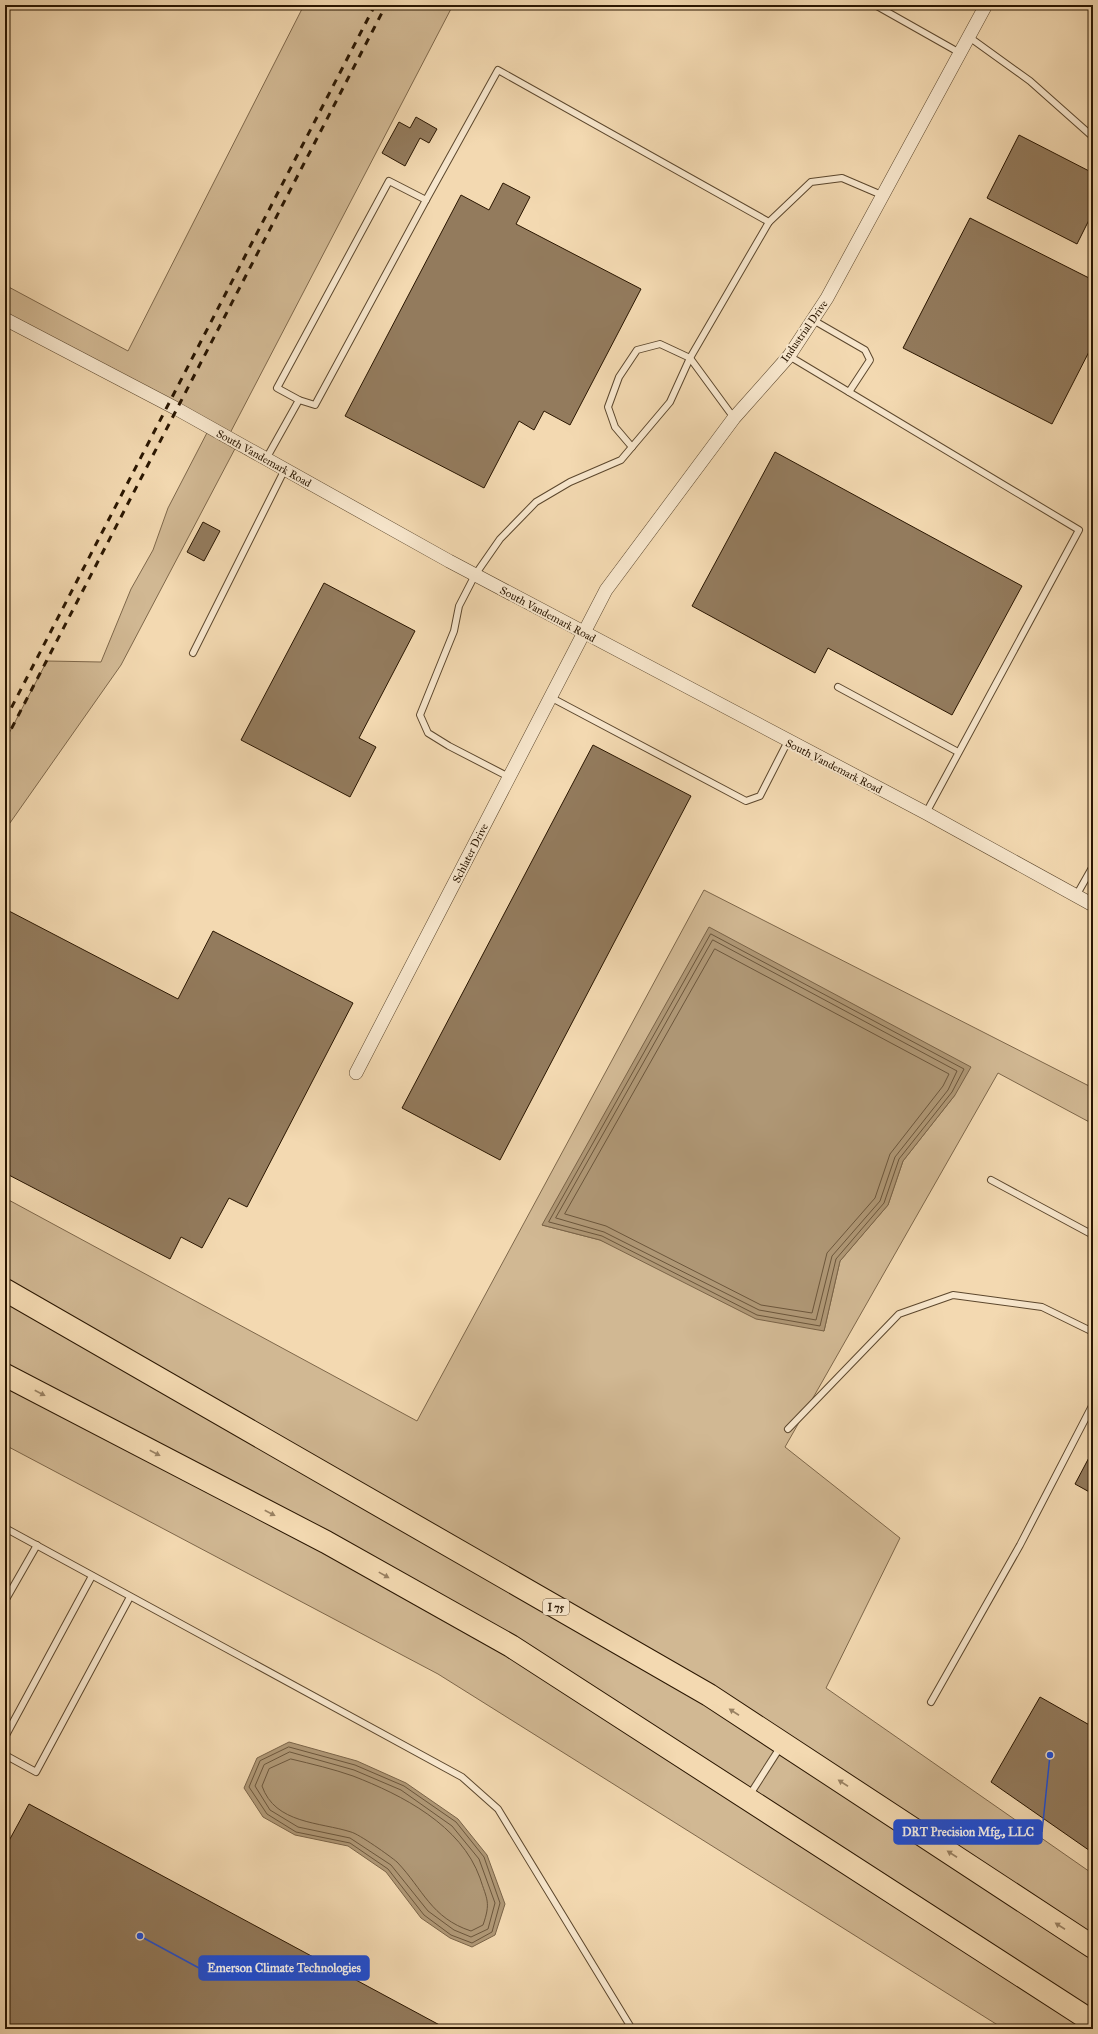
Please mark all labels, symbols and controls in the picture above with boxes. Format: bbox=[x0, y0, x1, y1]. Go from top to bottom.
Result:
street label: Industrial Drive bbox=[778, 298, 831, 365]
street label: South Vandemark Road bbox=[214, 427, 314, 490]
street label: South Vandemark Road bbox=[498, 584, 598, 645]
street label: South Vandemark Road bbox=[783, 736, 885, 797]
street label: Schlater Drive bbox=[450, 821, 491, 885]
one-way arrow bbox=[34, 1389, 45, 1396]
one-way arrow bbox=[149, 1449, 161, 1456]
one-way arrow bbox=[264, 1510, 276, 1516]
one-way arrow bbox=[378, 1571, 390, 1578]
road number: I 75 bbox=[543, 1599, 569, 1615]
one-way arrow bbox=[729, 1708, 740, 1716]
one-way arrow bbox=[838, 1779, 848, 1787]
callout: DRT Precision Mfg., LLC bbox=[894, 1820, 1042, 1844]
text: DRT Precision Mfg., LLC bbox=[902, 1825, 1034, 1840]
one-way arrow bbox=[946, 1851, 958, 1858]
one-way arrow bbox=[1055, 1922, 1066, 1930]
callout: Emerson Climate Technologies bbox=[199, 1956, 369, 1980]
text: Emerson Climate Technologies bbox=[207, 1961, 361, 1976]

